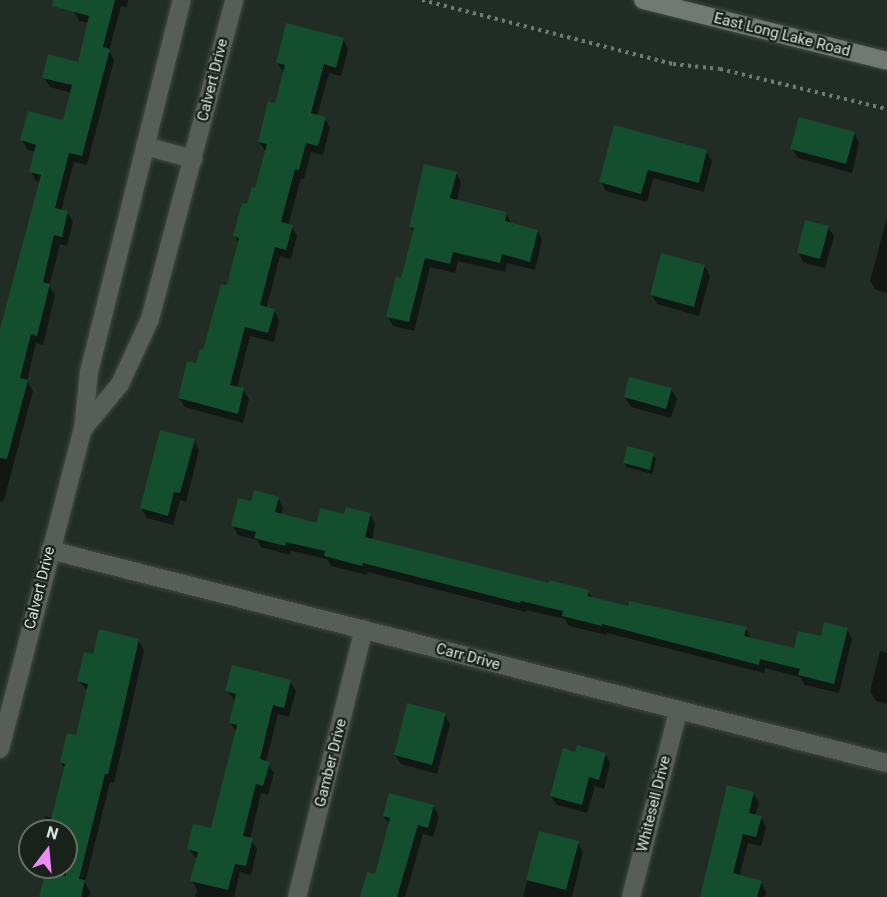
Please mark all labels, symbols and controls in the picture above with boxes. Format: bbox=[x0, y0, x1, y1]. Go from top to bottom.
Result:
street label: East Long Lake Road bbox=[712, 9, 852, 61]
street label: Calvert Drive bbox=[194, 37, 232, 123]
street label: Calvert Drive bbox=[21, 545, 59, 631]
street label: Carr Drive bbox=[434, 640, 502, 674]
street label: Gamber Drive bbox=[311, 717, 351, 809]
street label: Whitesell Drive bbox=[633, 754, 675, 854]
north arrow bbox=[18, 819, 78, 879]
text: N bbox=[44, 822, 61, 844]

